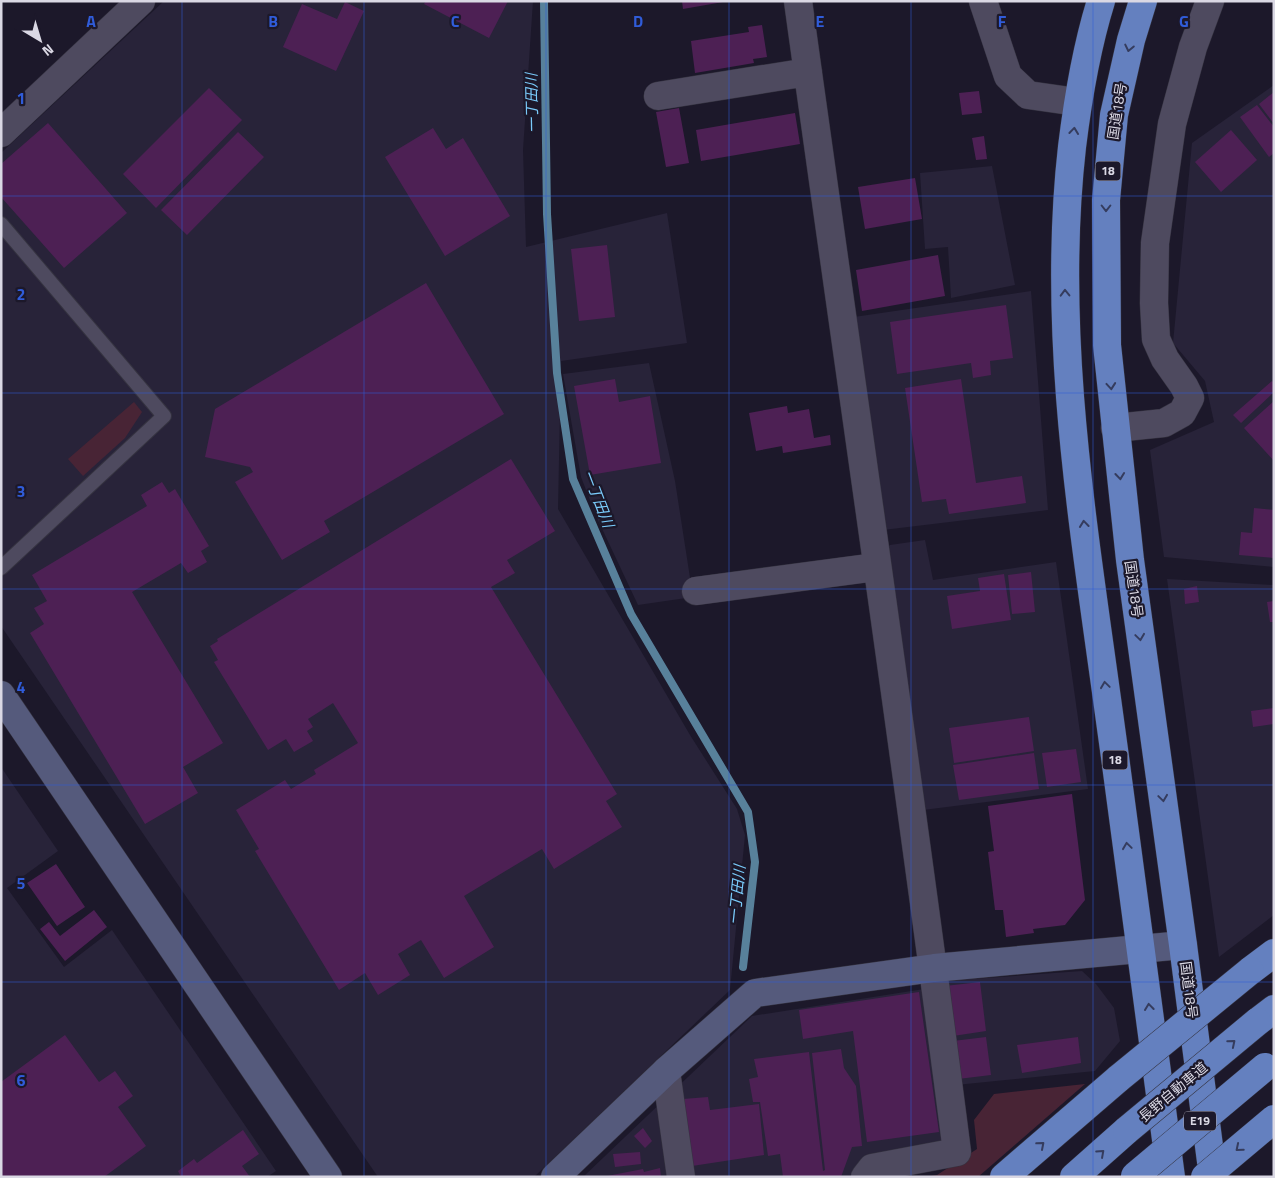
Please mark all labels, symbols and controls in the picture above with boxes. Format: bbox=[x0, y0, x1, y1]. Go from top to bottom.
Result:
text: A bbox=[86, 9, 96, 33]
text: B bbox=[268, 9, 278, 33]
text: C bbox=[451, 9, 460, 33]
text: D bbox=[633, 9, 643, 33]
text: E bbox=[816, 9, 825, 33]
text: F bbox=[998, 9, 1007, 33]
text: G bbox=[1179, 9, 1189, 33]
north arrow bbox=[15, 15, 65, 65]
text: N bbox=[38, 39, 59, 62]
one-way arrow bbox=[1124, 43, 1135, 52]
water label: 一丁田川 bbox=[519, 71, 544, 133]
street label: 国道18号 bbox=[1102, 81, 1131, 141]
text: 1 bbox=[17, 86, 25, 110]
one-way arrow bbox=[1068, 127, 1079, 135]
road number: 18 bbox=[1096, 162, 1120, 180]
one-way arrow bbox=[1101, 205, 1111, 213]
text: 2 bbox=[17, 282, 25, 306]
one-way arrow bbox=[1060, 289, 1070, 296]
one-way arrow bbox=[1105, 383, 1116, 391]
water label: 一丁田川 bbox=[577, 467, 621, 533]
one-way arrow bbox=[1114, 472, 1125, 480]
text: 3 bbox=[17, 479, 25, 503]
one-way arrow bbox=[1079, 520, 1090, 528]
street label: 国道18号 bbox=[1120, 559, 1149, 619]
one-way arrow bbox=[1135, 633, 1145, 642]
text: 4 bbox=[17, 675, 26, 699]
one-way arrow bbox=[1100, 681, 1111, 689]
road number: 18 bbox=[1102, 750, 1128, 770]
one-way arrow bbox=[1157, 794, 1167, 803]
one-way arrow bbox=[1122, 842, 1133, 850]
water label: 一丁田川 bbox=[722, 862, 751, 926]
text: 5 bbox=[17, 871, 26, 895]
street label: 国道18号 bbox=[1176, 960, 1203, 1020]
one-way arrow bbox=[1144, 1003, 1155, 1011]
one-way arrow bbox=[1226, 1040, 1235, 1048]
street label: 長野自動車道 bbox=[1134, 1057, 1212, 1127]
text: 6 bbox=[17, 1068, 26, 1092]
road number: E19 bbox=[1184, 1112, 1216, 1130]
one-way arrow bbox=[1035, 1142, 1044, 1151]
one-way arrow bbox=[1236, 1142, 1245, 1150]
one-way arrow bbox=[1095, 1150, 1104, 1159]

